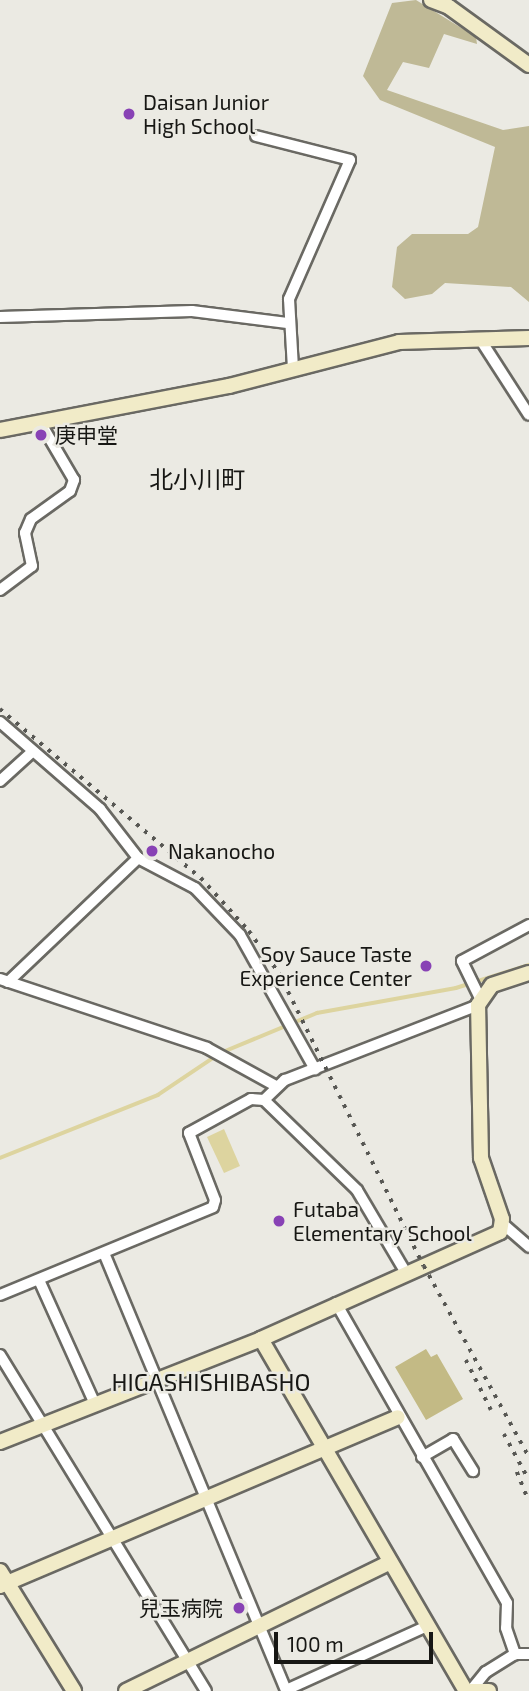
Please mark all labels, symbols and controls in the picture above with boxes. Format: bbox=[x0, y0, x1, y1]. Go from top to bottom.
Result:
place label: Daisan Junior High School bbox=[143, 89, 270, 139]
marker: Daisan Junior High School bbox=[121, 106, 137, 122]
place label: 庚申堂 bbox=[55, 422, 118, 448]
marker: 庚申堂 bbox=[33, 427, 49, 443]
district label: 北小川町 bbox=[149, 465, 245, 493]
place label: Nakanocho bbox=[168, 838, 275, 864]
marker: Nakanocho bbox=[142, 841, 162, 861]
place label: Soy Sauce Taste Experience Center bbox=[239, 941, 412, 991]
marker: Soy Sauce Taste Experience Center bbox=[418, 958, 434, 974]
place label: Futaba Elementary School bbox=[293, 1196, 472, 1246]
marker: Futaba Elementary School bbox=[271, 1213, 287, 1229]
district label: HIGASHISHIBASHO bbox=[98, 1368, 324, 1396]
place label: 兒玉病院 bbox=[139, 1595, 223, 1621]
marker: 兒玉病院 bbox=[229, 1598, 249, 1618]
scale bar bbox=[277, 1618, 436, 1662]
text: 100 m bbox=[287, 1631, 344, 1656]

